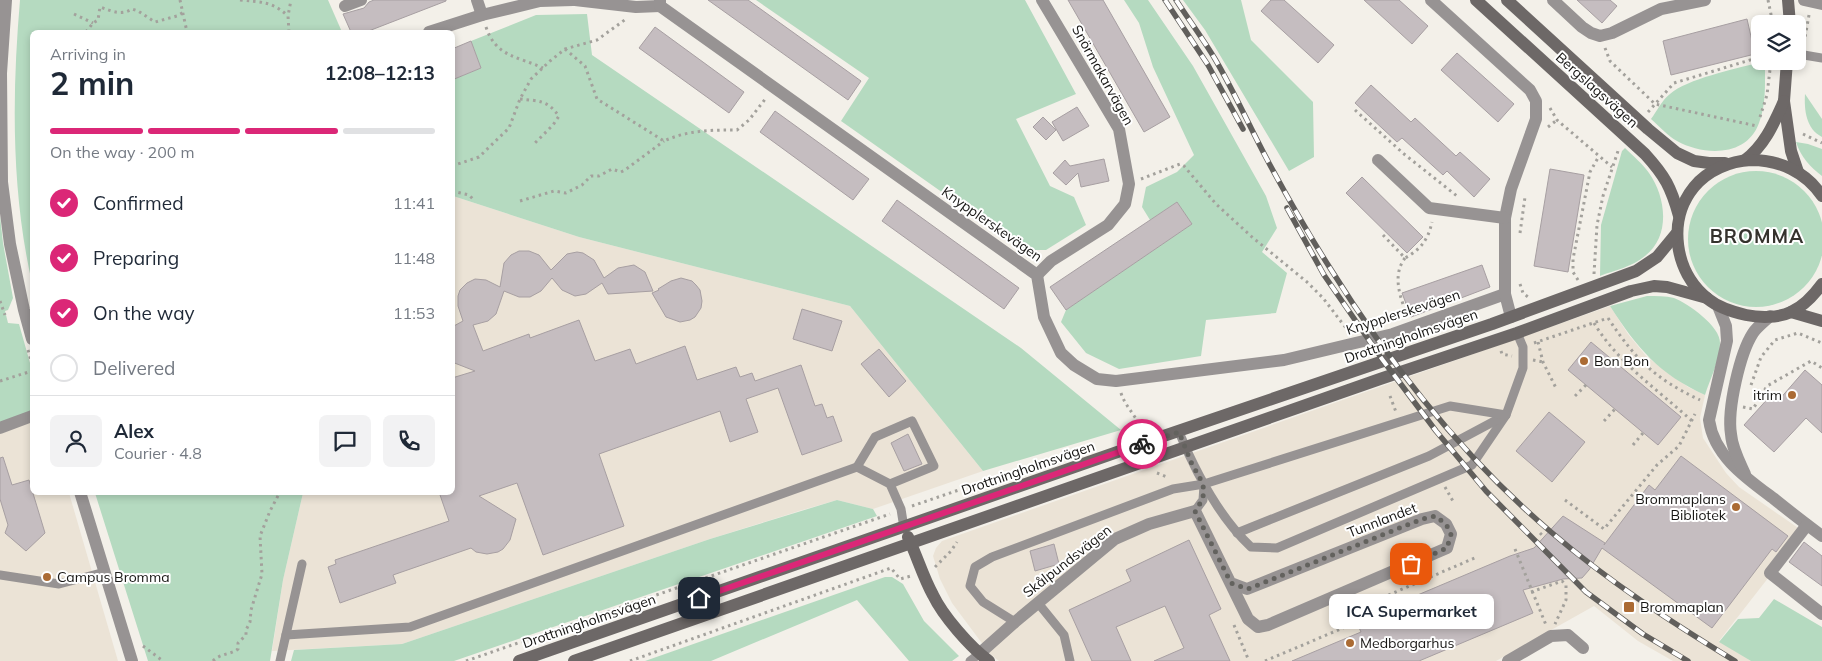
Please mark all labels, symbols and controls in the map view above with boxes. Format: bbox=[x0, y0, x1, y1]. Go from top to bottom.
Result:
map controls bbox=[1751, 15, 1806, 70]
button: layers bbox=[1751, 15, 1806, 70]
street label: Snörmakarvägen bbox=[1068, 22, 1138, 128]
text: Arriving in bbox=[50, 44, 126, 64]
street label: Bergslagsvägen bbox=[1552, 48, 1642, 132]
text: 12:08–12:13 bbox=[325, 61, 435, 85]
text: 2 min bbox=[50, 63, 134, 103]
text: On the way · 200 m bbox=[50, 142, 195, 162]
street label: Knypplerskevägen bbox=[938, 183, 1046, 265]
icon: check bbox=[50, 189, 78, 217]
text: Confirmed bbox=[93, 191, 184, 215]
text: 11:41 bbox=[393, 193, 435, 213]
district label: BROMMA bbox=[1710, 224, 1804, 248]
icon: check bbox=[50, 244, 78, 272]
text: Preparing bbox=[93, 246, 179, 270]
text: 11:48 bbox=[393, 248, 435, 268]
street label: Knypplerskevägen bbox=[1344, 285, 1462, 339]
icon: check bbox=[50, 299, 78, 327]
text: On the way bbox=[93, 301, 195, 325]
text: 11:53 bbox=[393, 303, 435, 323]
street label: Drottningholmsvägen bbox=[1342, 305, 1480, 367]
place label: Bon Bon bbox=[1594, 352, 1649, 370]
marker: Bon Bon bbox=[1578, 355, 1590, 367]
text: Delivered bbox=[93, 356, 175, 380]
place label: itrim bbox=[1753, 386, 1782, 404]
marker: itrim bbox=[1786, 389, 1798, 401]
button: person bbox=[50, 415, 102, 467]
button: chat bbox=[319, 415, 371, 467]
button: phone bbox=[383, 415, 435, 467]
text: Alex bbox=[114, 419, 154, 443]
courier bbox=[1117, 419, 1167, 469]
icon: bike bbox=[1128, 430, 1156, 458]
street label: Drottningholmsvägen bbox=[959, 437, 1097, 499]
text: Courier · 4.8 bbox=[114, 443, 202, 463]
place label: Brommaplans Bibliotek bbox=[1635, 490, 1727, 524]
street label: Tunnlandet bbox=[1345, 499, 1419, 541]
marker: Brommaplans Bibliotek bbox=[1730, 501, 1742, 513]
street label: Skålpundsvägen bbox=[1019, 521, 1115, 601]
pin bbox=[1390, 543, 1432, 585]
icon: bag bbox=[1397, 550, 1425, 578]
place label: Campus Bromma bbox=[57, 568, 170, 586]
marker: Campus Bromma bbox=[41, 571, 53, 583]
pin bbox=[678, 577, 720, 619]
icon: home bbox=[685, 584, 713, 612]
street label: Drottningholmsvägen bbox=[520, 590, 658, 652]
callout: ICA Supermarket bbox=[1328, 594, 1494, 629]
place label: Brommaplan bbox=[1640, 598, 1724, 616]
marker: Brommaplan bbox=[1622, 600, 1636, 614]
text: ICA Supermarket bbox=[1346, 601, 1477, 621]
place label: Medborgarhus bbox=[1360, 634, 1455, 652]
marker: Medborgarhus bbox=[1344, 637, 1356, 649]

